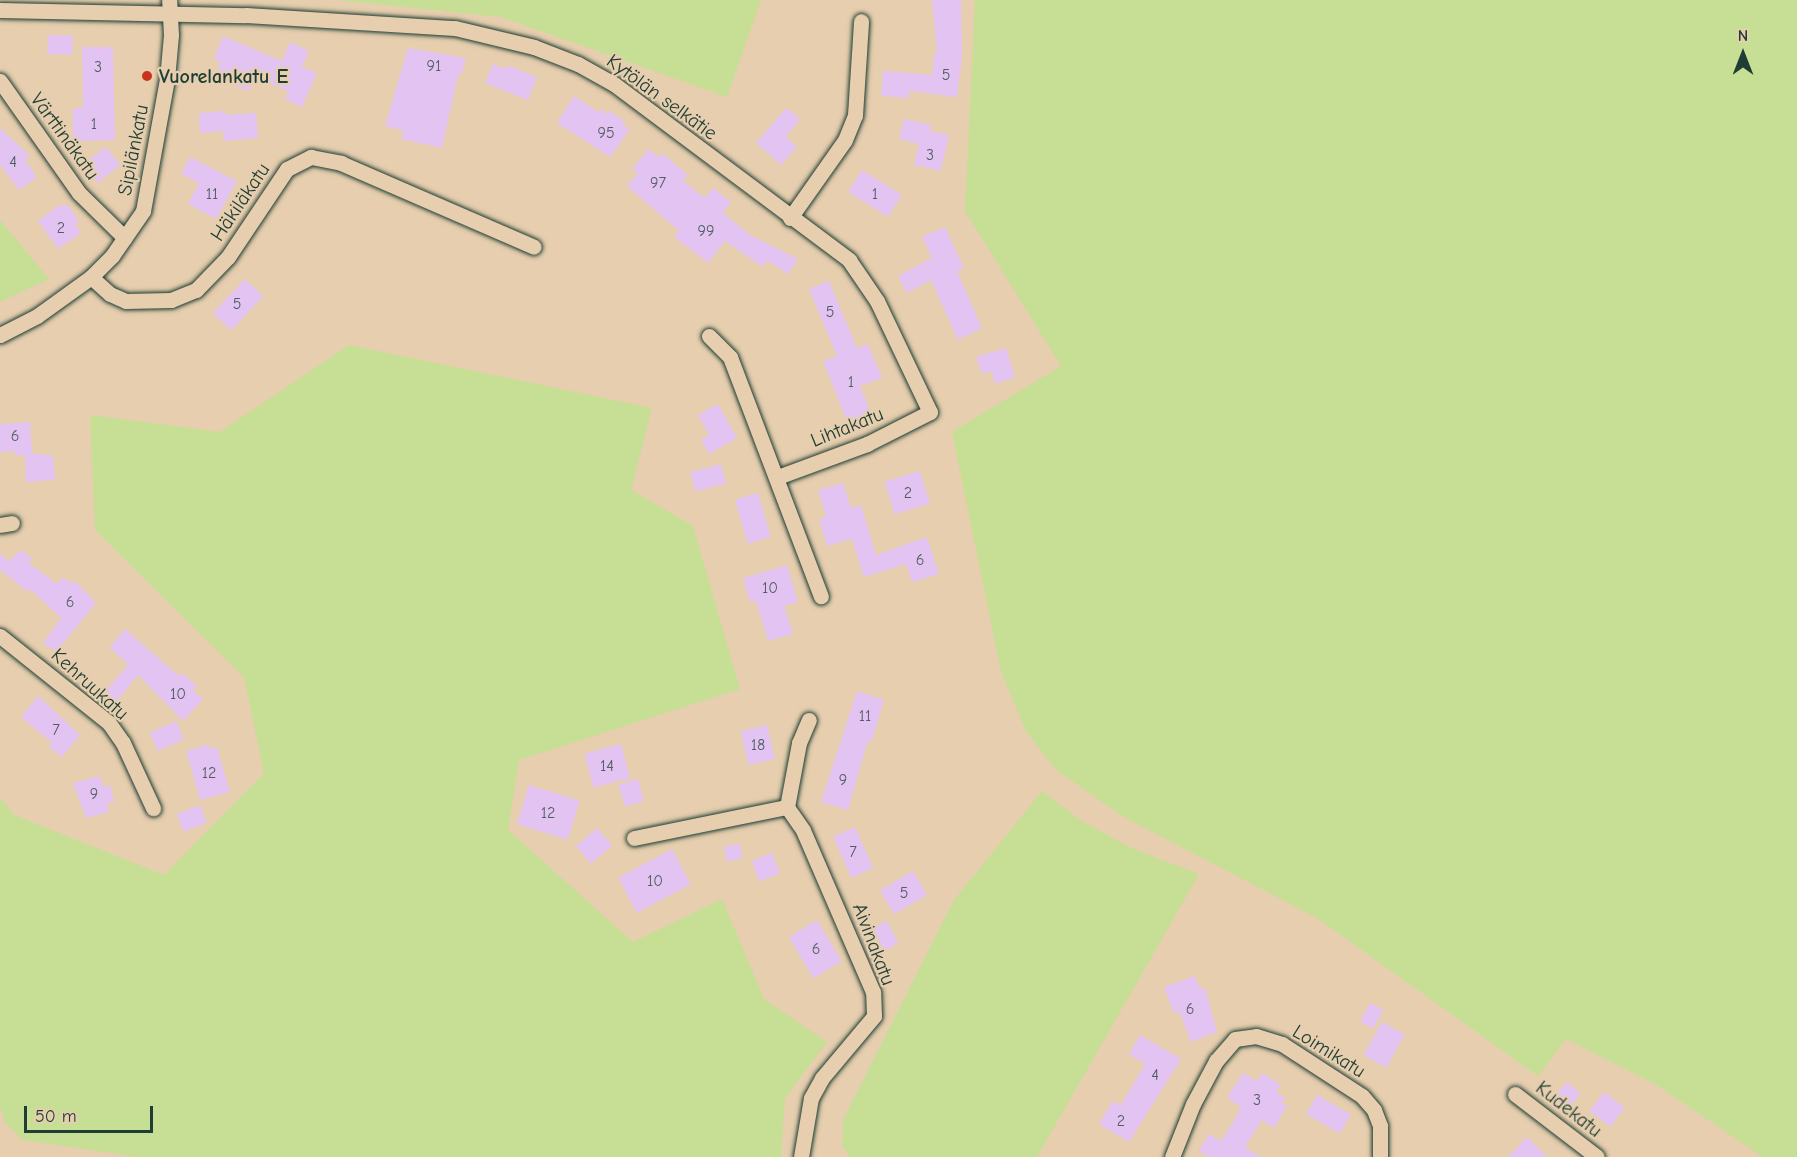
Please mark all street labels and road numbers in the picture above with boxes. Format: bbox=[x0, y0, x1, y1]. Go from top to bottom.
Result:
street label: Kytölän selkätie bbox=[602, 49, 722, 145]
street label: Värttinäkatu bbox=[25, 88, 105, 184]
street label: Sipilänkatu bbox=[112, 103, 154, 197]
street label: Häkiläkatu bbox=[205, 158, 275, 246]
street label: Lihtakatu bbox=[807, 402, 887, 452]
street label: Kehruukatu bbox=[46, 643, 134, 725]
street label: Aivinakatu bbox=[847, 900, 901, 988]
street label: Loimikatu bbox=[1288, 1019, 1370, 1083]
street label: Kudekatu bbox=[1531, 1076, 1607, 1142]

